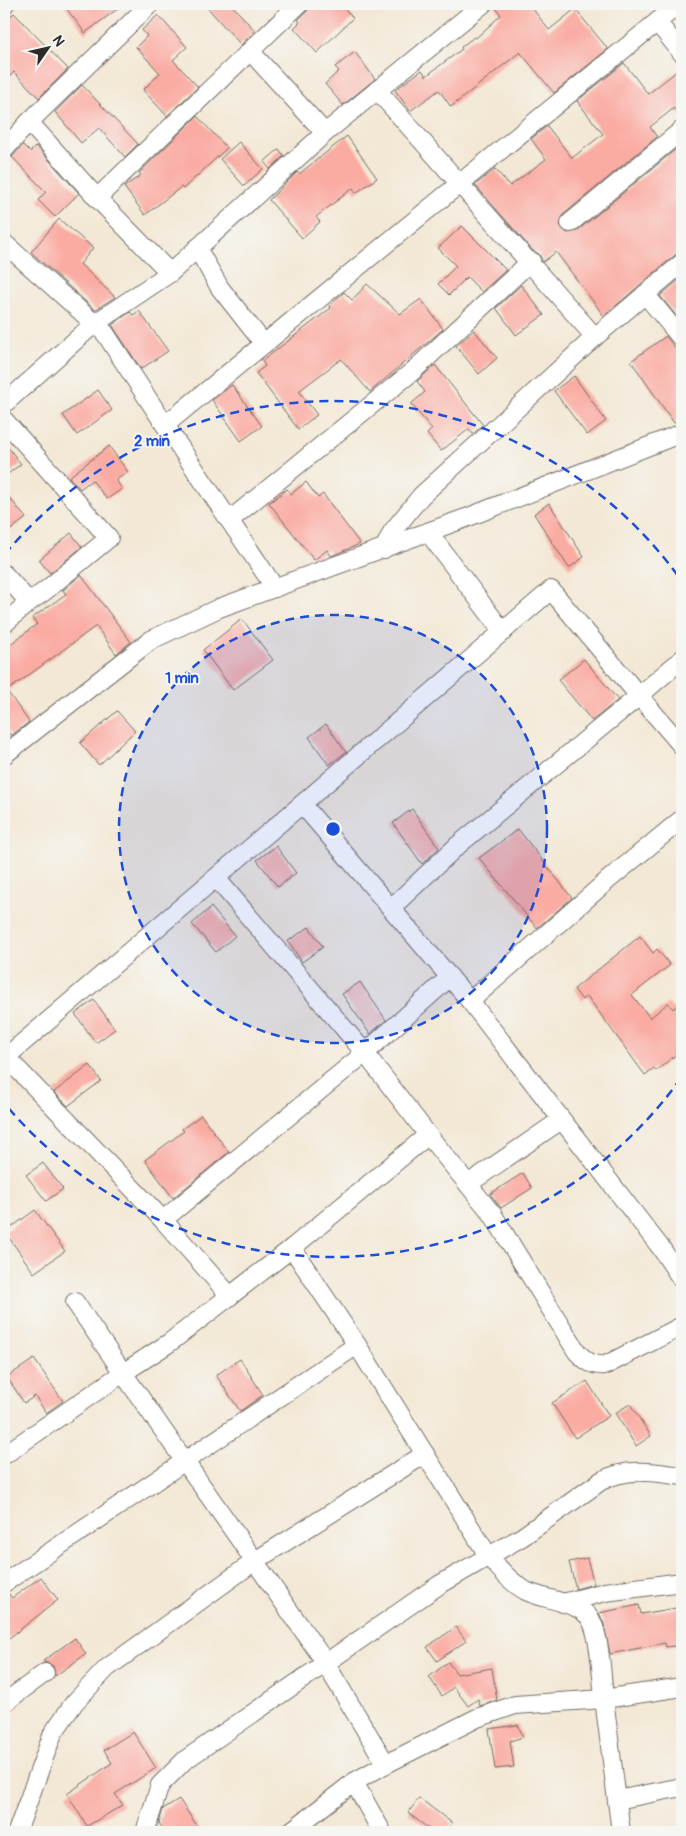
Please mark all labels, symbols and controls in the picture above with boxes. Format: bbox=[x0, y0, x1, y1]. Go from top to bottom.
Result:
north arrow bbox=[22, 22, 72, 72]
text: N bbox=[49, 32, 68, 50]
text: 2 min bbox=[134, 432, 170, 451]
text: 1 min bbox=[165, 669, 199, 688]
centre of rings bbox=[324, 820, 342, 838]

